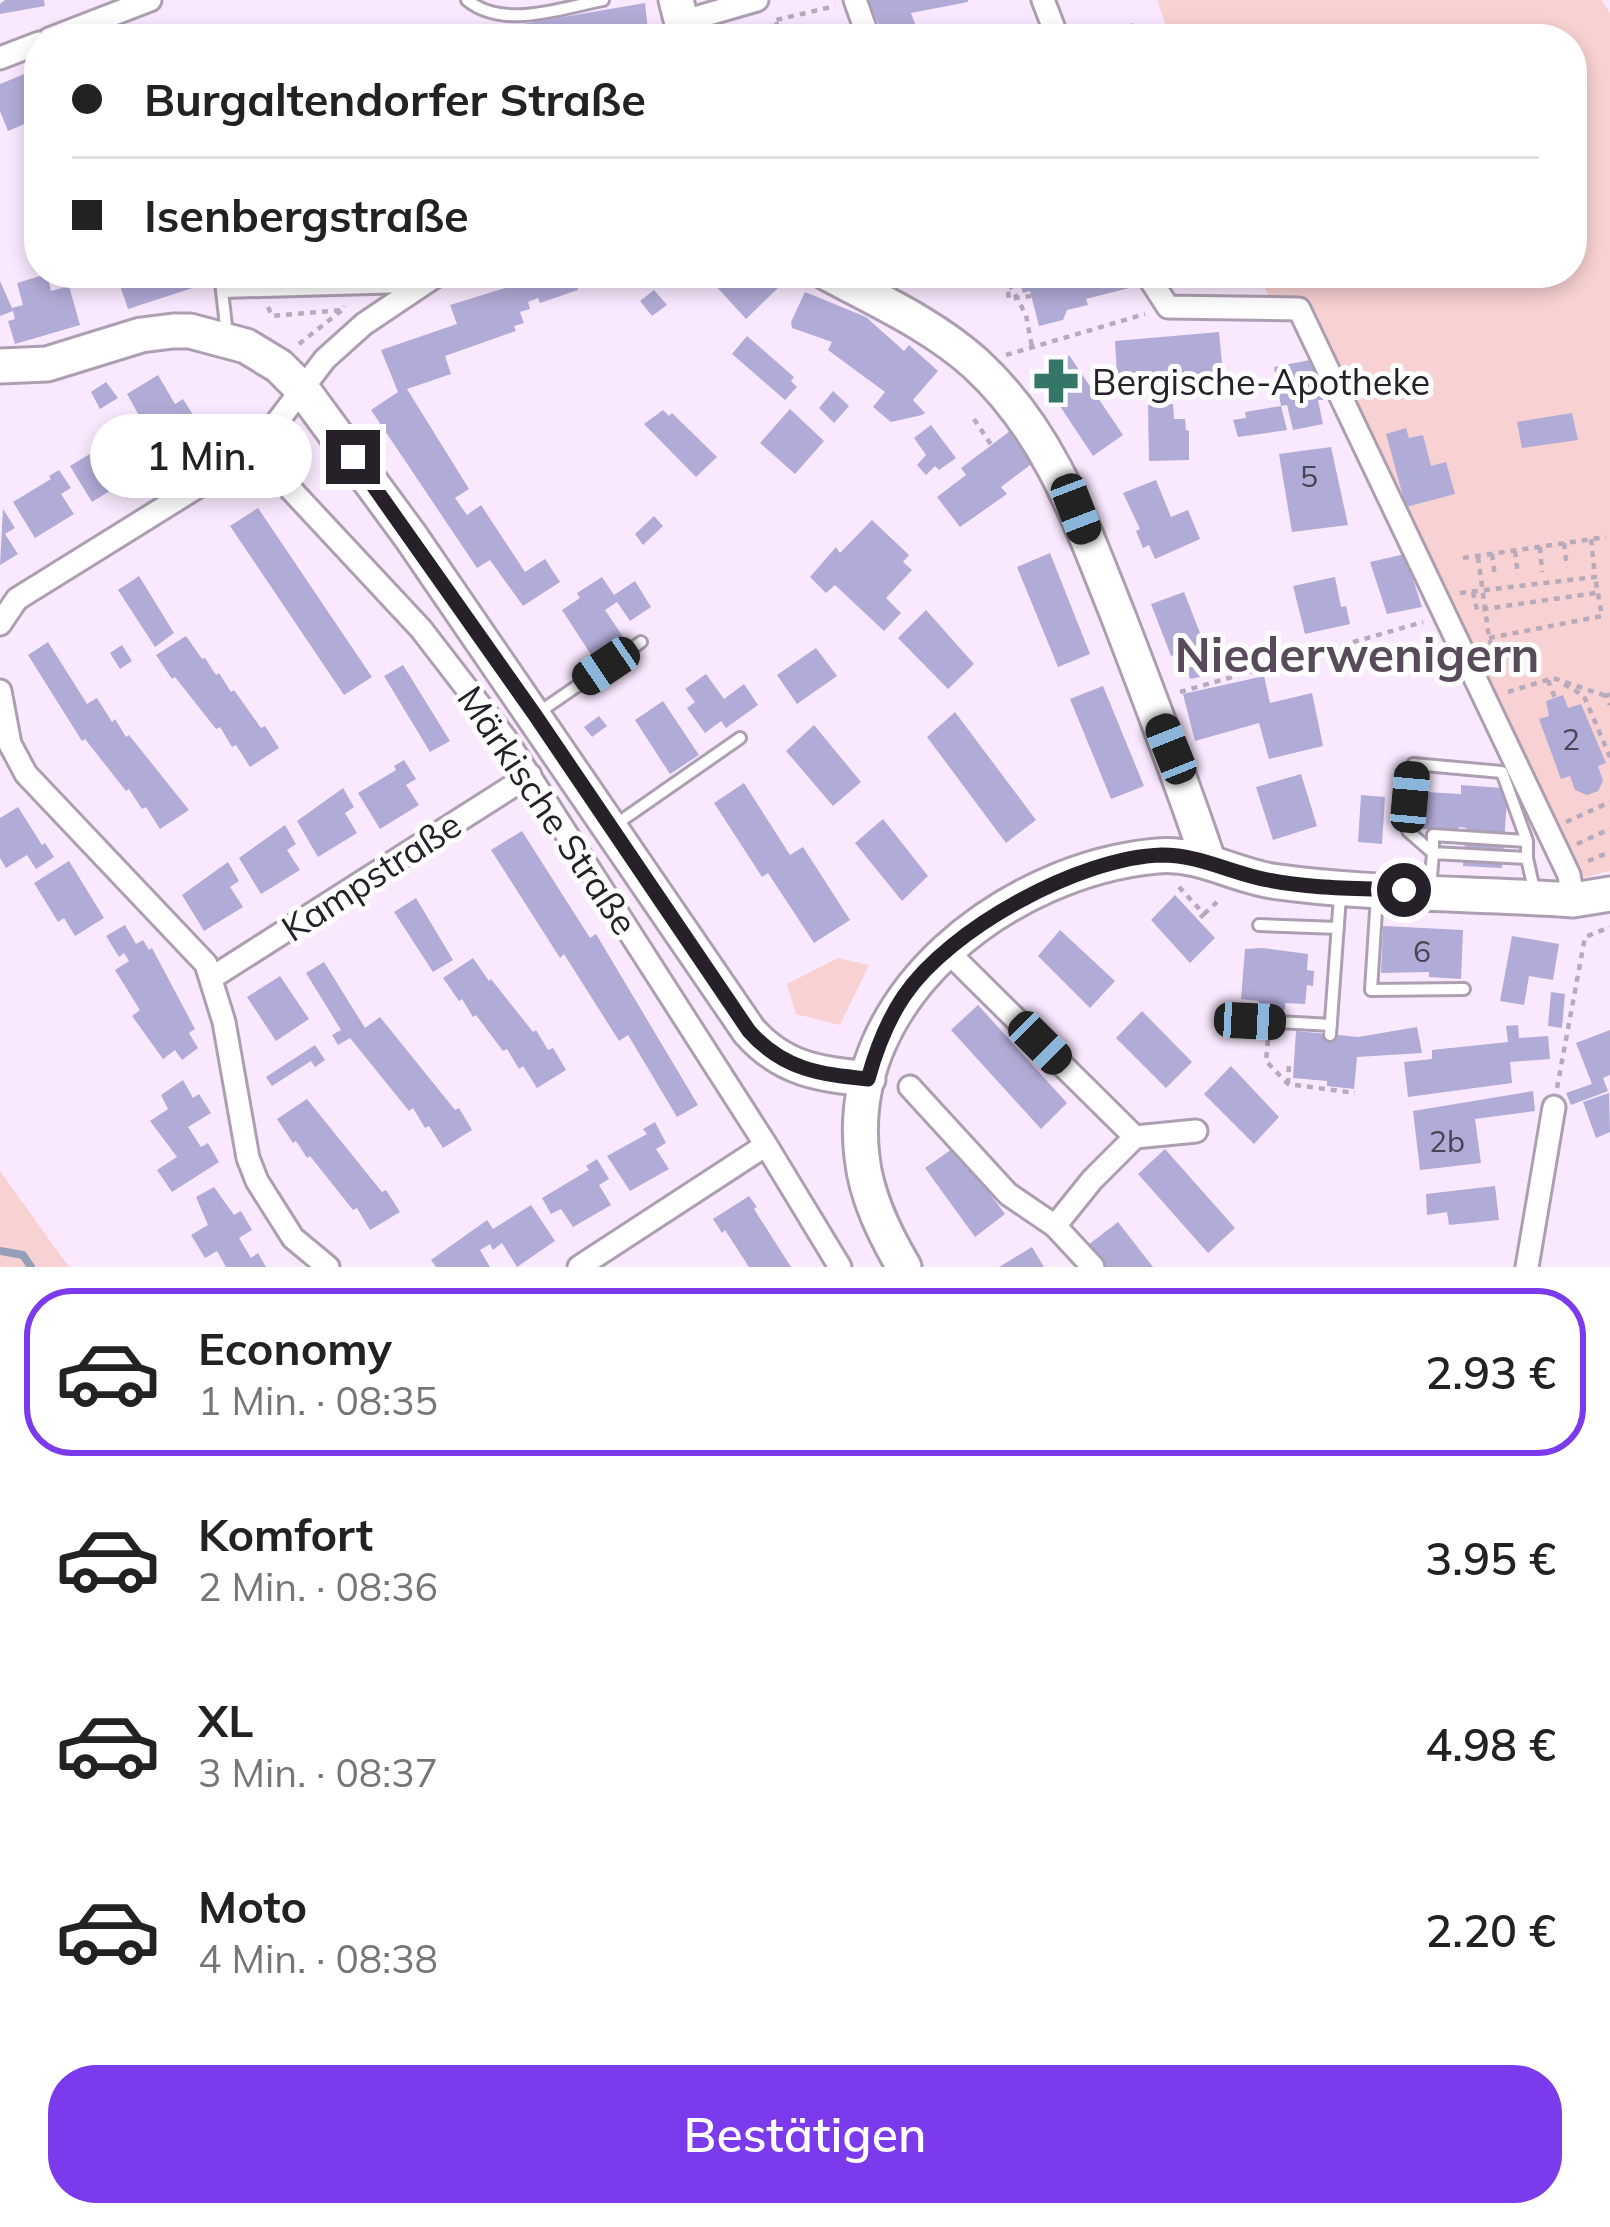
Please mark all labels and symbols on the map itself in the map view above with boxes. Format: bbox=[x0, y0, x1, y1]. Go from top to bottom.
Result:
pharmacy icon: Bergische-Apotheke bbox=[1031, 356, 1081, 406]
place label: Bergische-Apotheke bbox=[1092, 359, 1430, 404]
callout: 1 Min. bbox=[89, 415, 311, 499]
route end bbox=[326, 430, 380, 484]
house number: 5 bbox=[1300, 457, 1318, 495]
car bbox=[1046, 469, 1106, 549]
district label: Niederwenigern bbox=[1174, 624, 1540, 684]
car bbox=[566, 631, 646, 701]
street label: Märkische Straße bbox=[448, 677, 648, 943]
car bbox=[1141, 709, 1201, 789]
house number: 2 bbox=[1562, 720, 1580, 758]
car bbox=[1389, 760, 1431, 834]
street label: Kampstraße bbox=[273, 801, 469, 951]
route start bbox=[1377, 863, 1431, 917]
house number: 6 bbox=[1413, 932, 1431, 970]
car bbox=[1213, 1001, 1287, 1041]
car bbox=[1002, 1005, 1078, 1081]
house number: 2b bbox=[1429, 1122, 1465, 1160]

